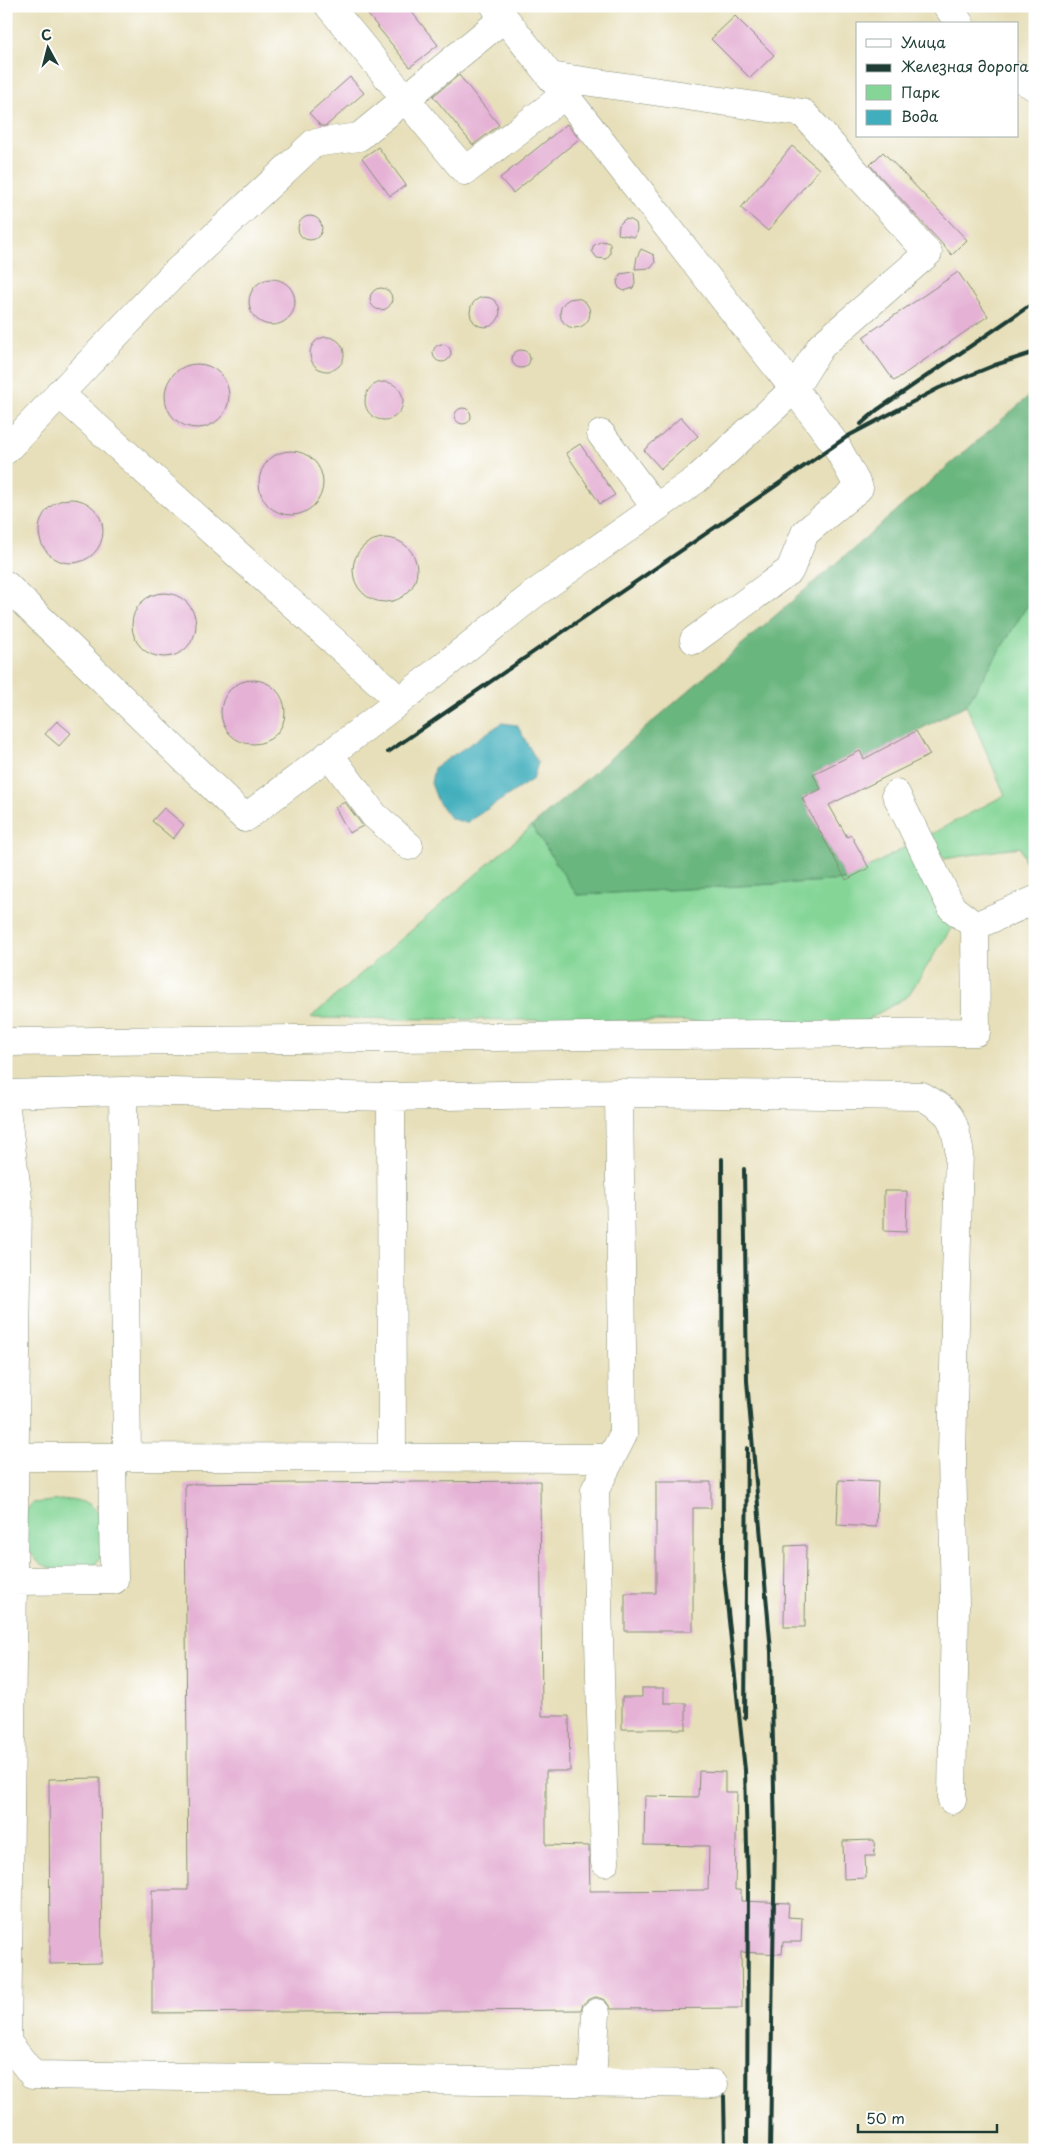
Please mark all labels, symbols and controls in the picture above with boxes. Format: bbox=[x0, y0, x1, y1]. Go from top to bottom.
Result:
north arrow bbox=[22, 22, 72, 72]
legend bbox=[856, 22, 1018, 138]
text: С bbox=[40, 24, 53, 46]
text: Улица bbox=[901, 30, 946, 53]
text: Железная дорога bbox=[901, 54, 1029, 77]
text: Парк bbox=[901, 80, 940, 103]
text: Вода bbox=[901, 104, 939, 127]
scale bar bbox=[858, 2101, 997, 2133]
text: 50 m bbox=[866, 2106, 905, 2129]

